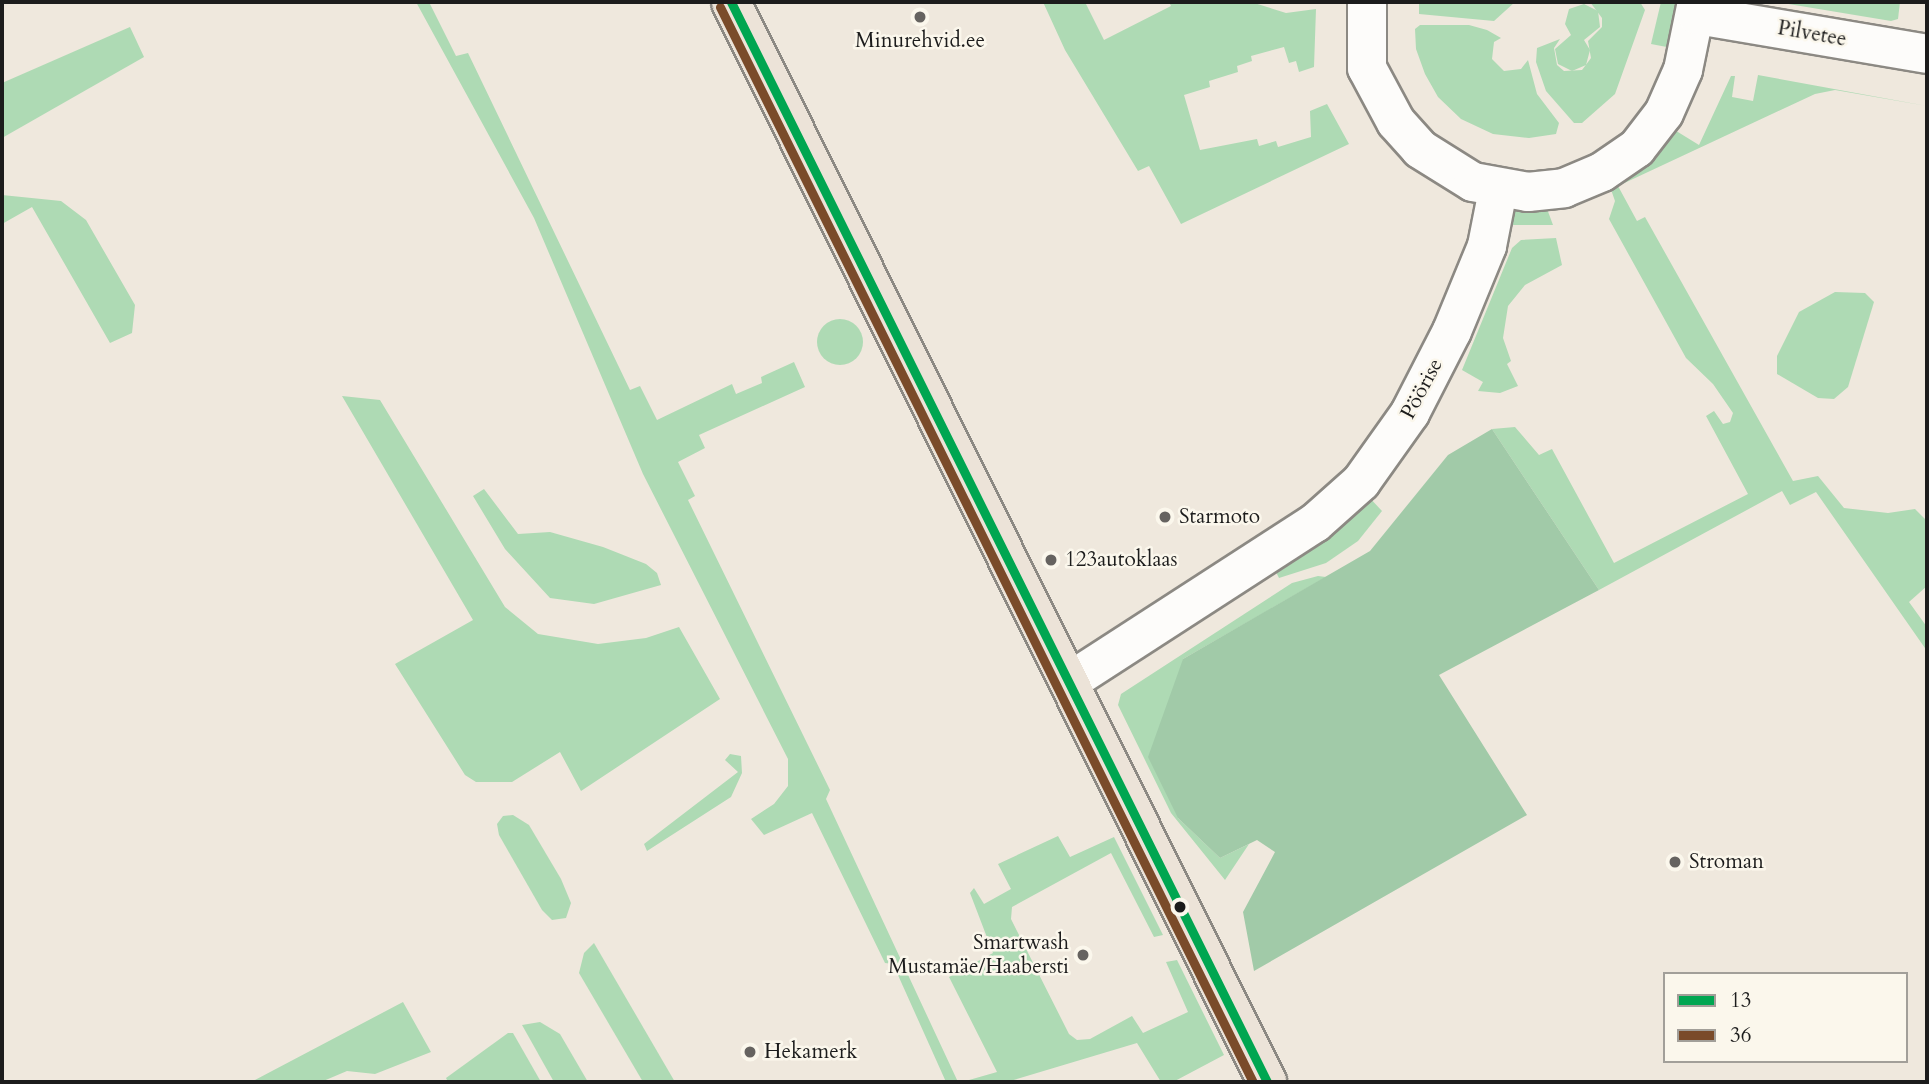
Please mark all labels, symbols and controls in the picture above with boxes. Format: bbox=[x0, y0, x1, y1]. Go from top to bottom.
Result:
marker: Minurehvid.ee bbox=[912, 9, 928, 25]
street label: Pilvetee bbox=[1776, 16, 1848, 52]
place label: Minurehvid.ee bbox=[855, 28, 985, 54]
street label: Pöörise bbox=[1396, 354, 1448, 424]
place label: Starmoto bbox=[1179, 504, 1260, 530]
marker: Starmoto bbox=[1157, 509, 1173, 525]
place label: 123autoklaas bbox=[1065, 547, 1178, 573]
marker: 123autoklaas bbox=[1043, 552, 1059, 568]
place label: Stroman bbox=[1689, 849, 1764, 875]
marker: Stroman bbox=[1667, 854, 1683, 870]
unlabelled marker bbox=[1173, 900, 1187, 914]
place label: Smartwash Mustamäe/Haabersti bbox=[888, 930, 1069, 980]
marker: Smartwash Mustamäe/Haabersti bbox=[1075, 947, 1091, 963]
legend bbox=[1663, 972, 1908, 1063]
text: 13 bbox=[1730, 986, 1752, 1015]
text: 36 bbox=[1730, 1021, 1752, 1050]
place label: Hekamerk bbox=[764, 1039, 858, 1065]
marker: Hekamerk bbox=[742, 1044, 758, 1060]

